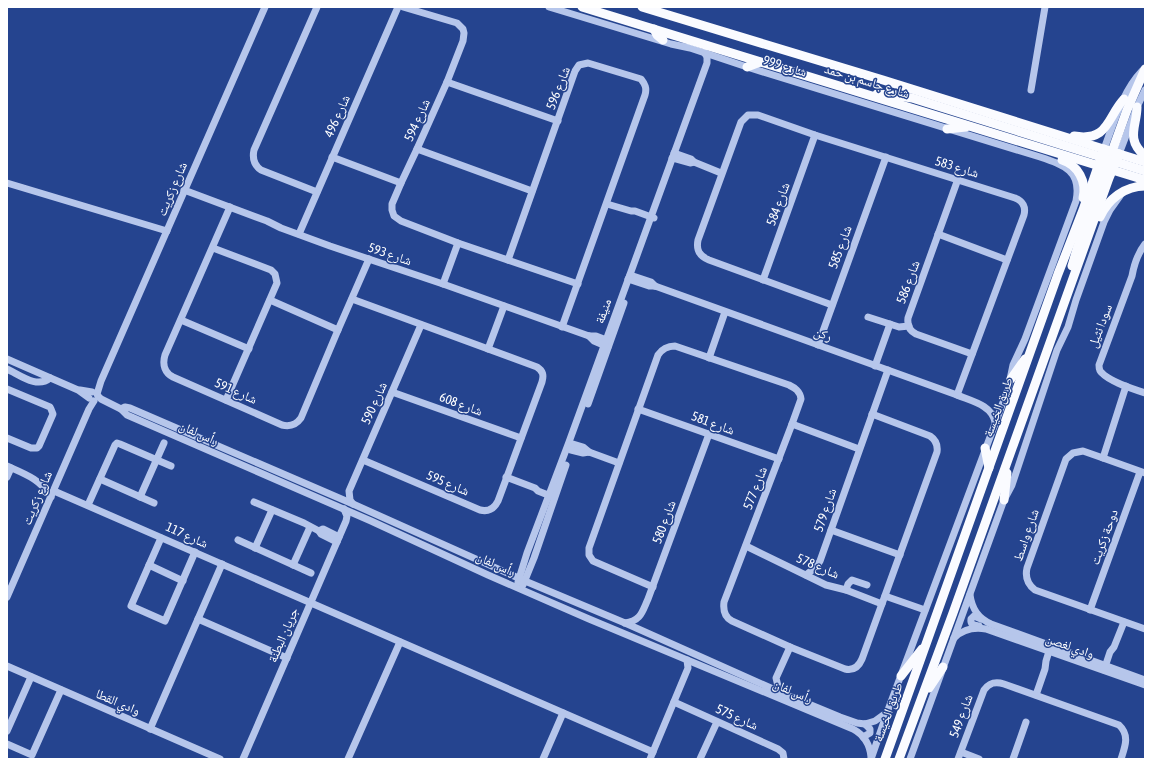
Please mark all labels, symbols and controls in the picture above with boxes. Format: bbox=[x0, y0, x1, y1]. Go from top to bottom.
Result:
street label: شارع 999 bbox=[761, 52, 809, 82]
street label: شارع جاسم بن حمد bbox=[822, 61, 911, 103]
street label: شارع 596 bbox=[543, 64, 575, 112]
street label: شارع 496 bbox=[321, 92, 355, 140]
street label: شارع 594 bbox=[401, 96, 435, 144]
street label: شارع 583 bbox=[933, 153, 981, 183]
street label: شارع زكريت bbox=[154, 160, 192, 219]
street label: شارع 584 bbox=[763, 180, 795, 228]
street label: شارع 585 bbox=[825, 223, 857, 271]
street label: شارع 593 bbox=[366, 240, 414, 270]
street label: شارع 586 bbox=[893, 258, 925, 306]
street label: منيفة bbox=[592, 296, 615, 326]
street label: سودا نثيل bbox=[1085, 302, 1116, 350]
street label: ركن bbox=[812, 324, 834, 345]
street label: شارع 591 bbox=[212, 375, 260, 409]
street label: طريق الخيسة bbox=[980, 375, 1017, 439]
street label: شارع 590 bbox=[358, 379, 392, 427]
street label: شارع 608 bbox=[437, 389, 485, 421]
street label: شارع 581 bbox=[689, 408, 737, 440]
street label: رأس لفان bbox=[176, 418, 221, 449]
street label: شارع 577 bbox=[740, 464, 772, 512]
street label: شارع 595 bbox=[424, 467, 472, 501]
street label: شارع زكريت bbox=[19, 469, 57, 528]
street label: شارع 579 bbox=[811, 486, 841, 534]
street label: شارع 580 bbox=[649, 498, 681, 546]
street label: شارع واسط bbox=[1010, 507, 1044, 564]
street label: دوحة زكريت bbox=[1087, 507, 1122, 567]
street label: شارع 117 bbox=[163, 519, 211, 553]
street label: رأس لفان bbox=[473, 549, 518, 580]
street label: شارع 578 bbox=[794, 550, 842, 584]
street label: جريان البطنة bbox=[265, 605, 302, 665]
street label: وادي لغصن bbox=[1043, 631, 1096, 664]
street label: رأس لفان bbox=[770, 676, 815, 707]
street label: طريق الخيسة bbox=[870, 680, 907, 744]
street label: وادي القطا bbox=[92, 686, 142, 721]
street label: شارع 549 bbox=[946, 692, 978, 740]
street label: شارع 575 bbox=[713, 701, 761, 735]

